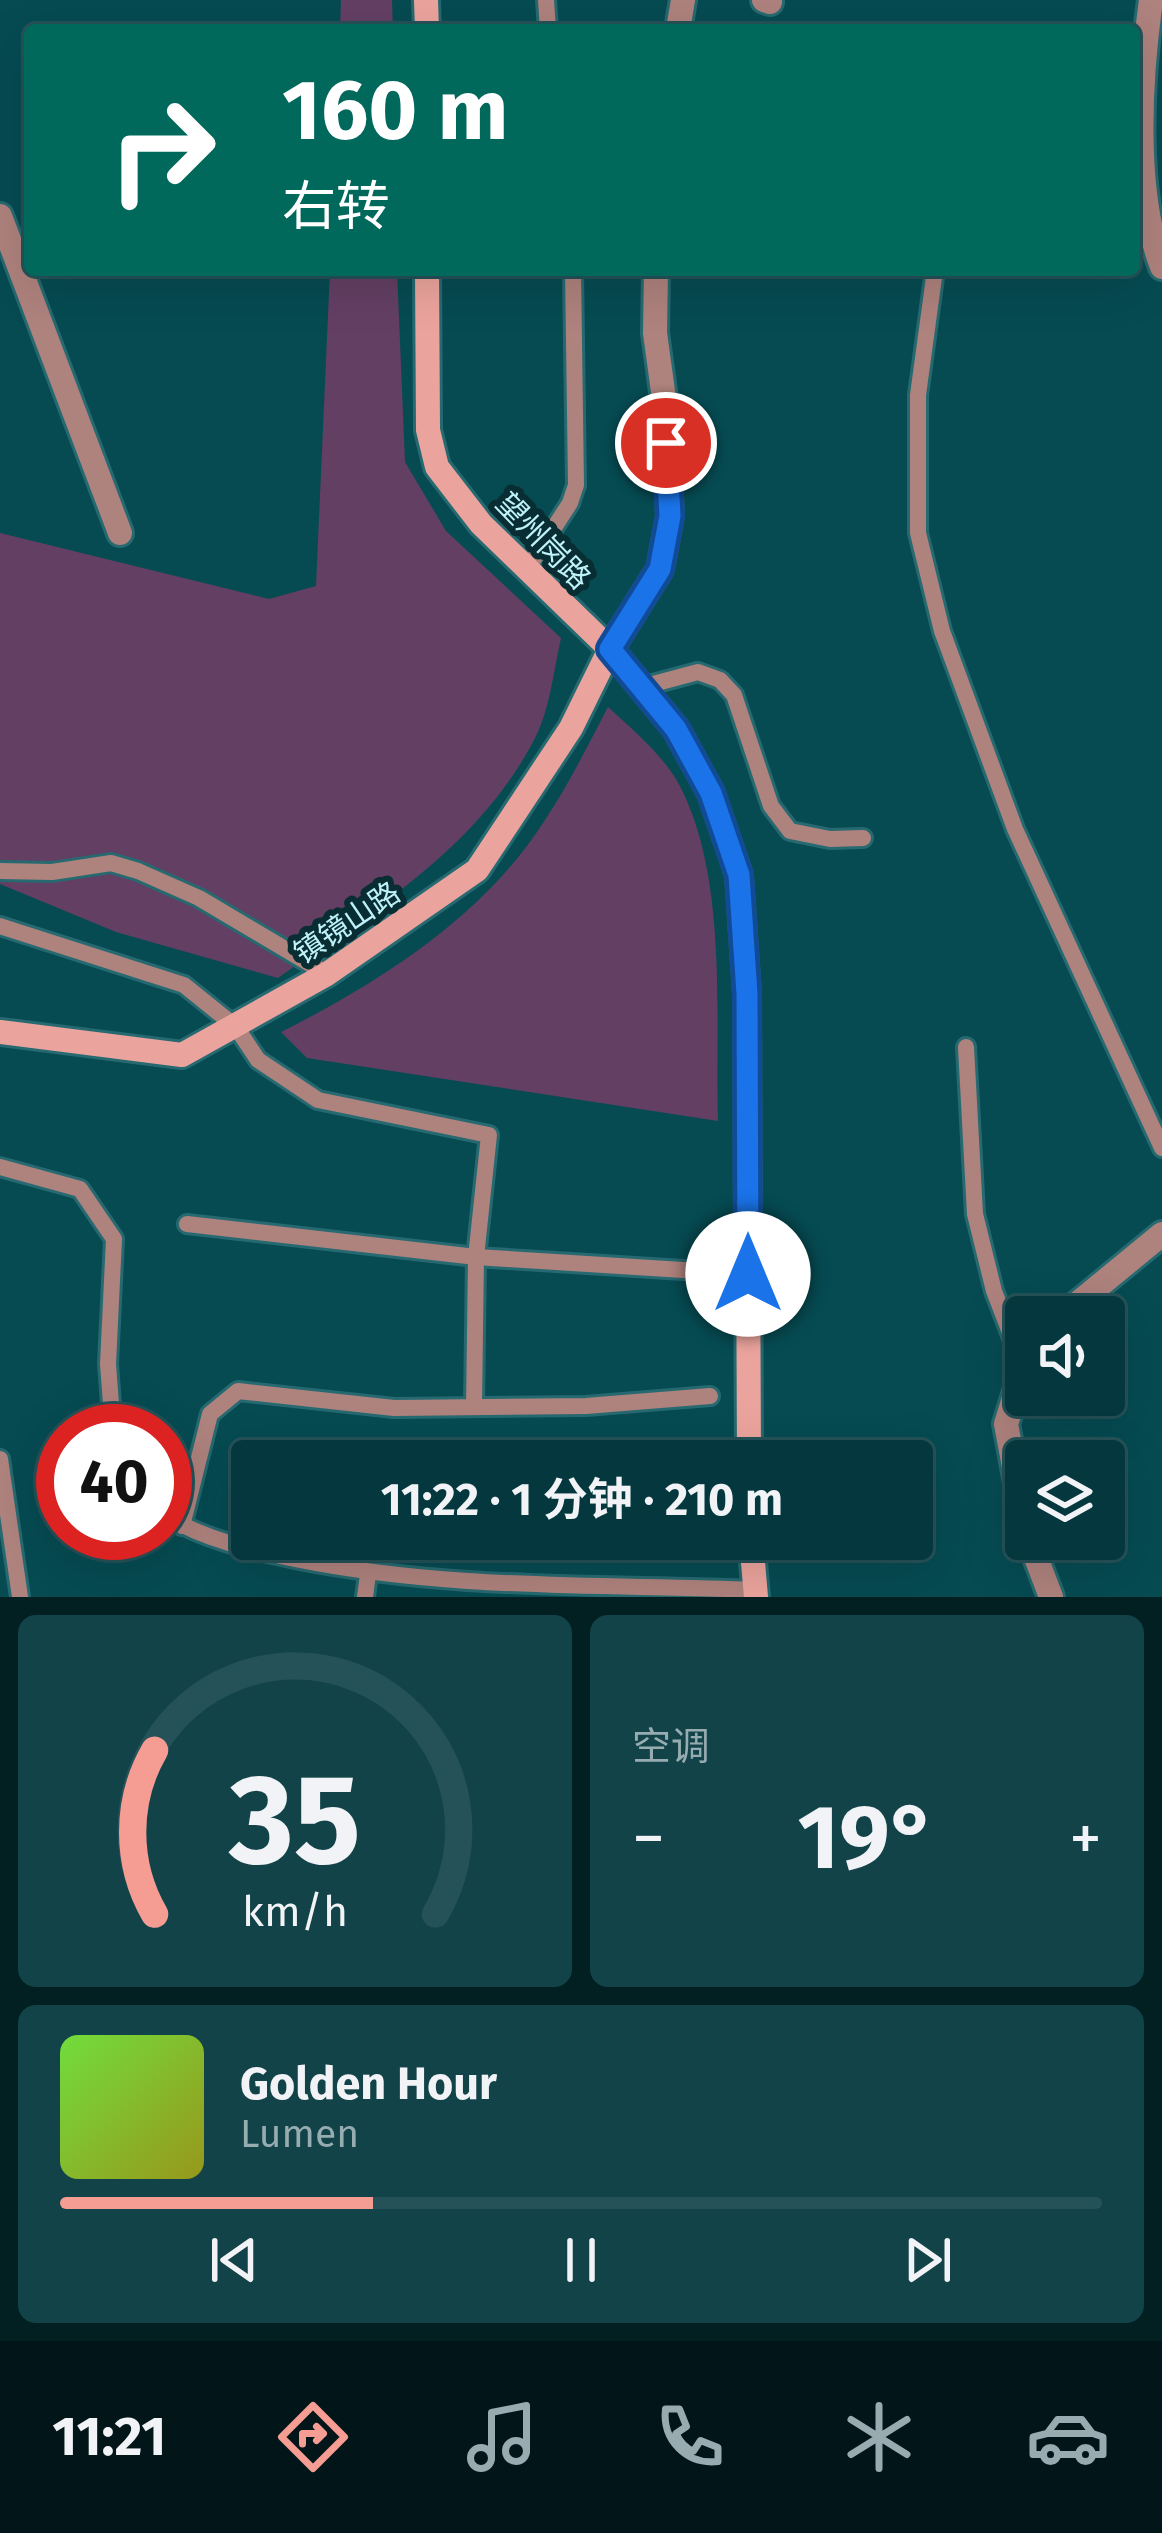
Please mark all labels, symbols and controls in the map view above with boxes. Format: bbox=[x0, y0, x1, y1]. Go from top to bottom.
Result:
text: 160 m bbox=[282, 60, 508, 161]
icon: right bbox=[84, 72, 240, 228]
text: 右转 bbox=[282, 175, 390, 239]
pin bbox=[615, 392, 717, 494]
icon: arrive bbox=[633, 410, 699, 476]
street label: 望州岗路 bbox=[488, 485, 598, 597]
street label: 镇镜山路 bbox=[287, 875, 407, 971]
position arrow bbox=[685, 1211, 811, 1337]
map controls bbox=[1005, 1296, 1125, 1560]
button: sound bbox=[1005, 1296, 1125, 1416]
speed limit sign: 40 bbox=[36, 1404, 192, 1560]
button: layers bbox=[1005, 1440, 1125, 1560]
text: 11:22 · 1 分钟 · 210 m bbox=[381, 1473, 783, 1527]
text: 空调 bbox=[632, 1724, 710, 1770]
text: 35 bbox=[228, 1746, 361, 1896]
text: 19° bbox=[798, 1784, 937, 1892]
text: − bbox=[632, 1799, 665, 1878]
text: + bbox=[1069, 1799, 1102, 1878]
text: km/h bbox=[242, 1886, 348, 1937]
text: Golden Hour bbox=[240, 2057, 497, 2111]
text: Lumen bbox=[240, 2111, 359, 2157]
icon: previous bbox=[201, 2227, 267, 2293]
icon: pause bbox=[548, 2227, 614, 2293]
icon: next bbox=[895, 2227, 961, 2293]
icon: directions bbox=[271, 2395, 355, 2479]
icon: music bbox=[460, 2395, 544, 2479]
icon: phone bbox=[648, 2395, 732, 2479]
icon: climate bbox=[837, 2395, 921, 2479]
icon: car bbox=[1026, 2395, 1110, 2479]
text: 11:21 bbox=[52, 2405, 166, 2469]

